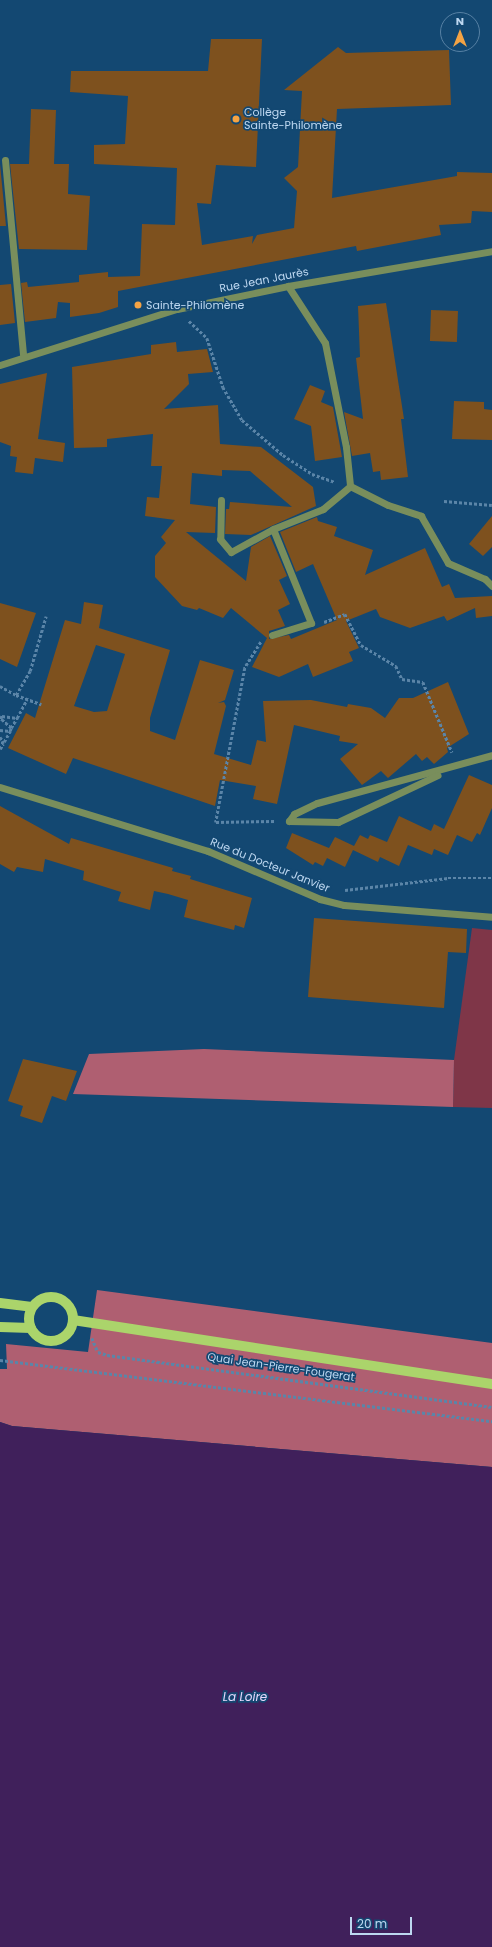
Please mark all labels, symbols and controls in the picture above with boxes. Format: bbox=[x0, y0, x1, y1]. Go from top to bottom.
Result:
north arrow bbox=[440, 12, 480, 52]
text: N bbox=[456, 13, 464, 29]
place label: Collège Sainte-Philomène bbox=[244, 106, 342, 132]
marker: Collège Sainte-Philomène bbox=[231, 114, 241, 124]
street label: Rue Jean Jaurès bbox=[218, 265, 310, 295]
place label: Sainte-Philomène bbox=[146, 298, 244, 312]
marker: Sainte-Philomène bbox=[133, 300, 143, 310]
street label: Rue du Docteur Janvier bbox=[208, 835, 332, 895]
street label: Quai Jean-Pierre-Fougerat bbox=[207, 1350, 355, 1384]
water label: La Loire bbox=[223, 1690, 267, 1704]
scale bar bbox=[352, 1909, 414, 1935]
text: 20 m bbox=[357, 1915, 387, 1932]

